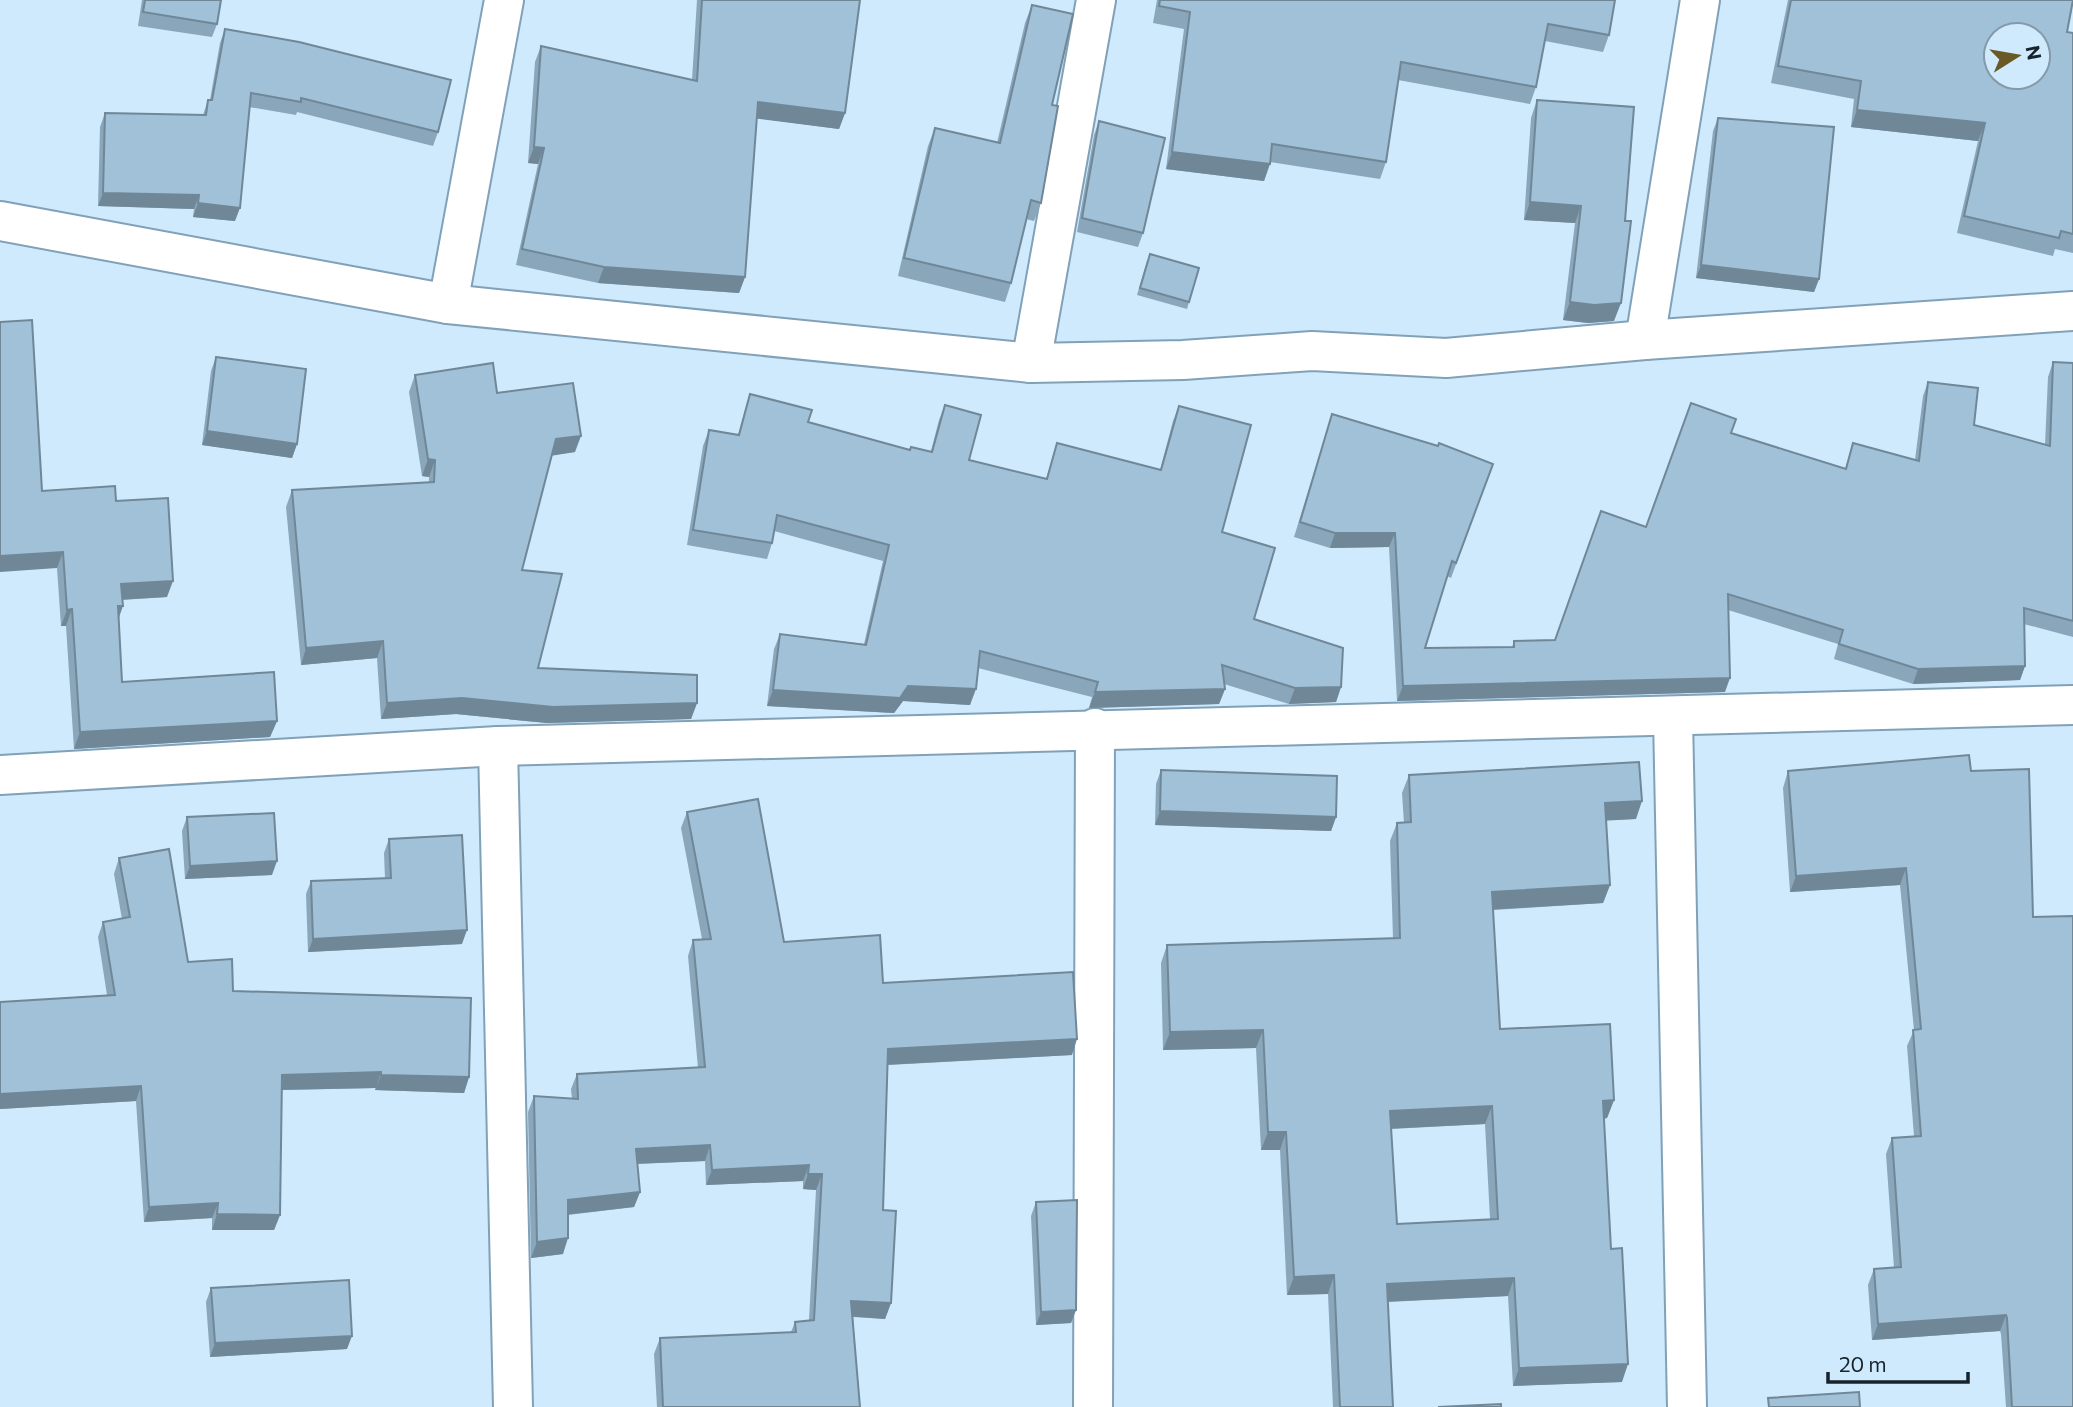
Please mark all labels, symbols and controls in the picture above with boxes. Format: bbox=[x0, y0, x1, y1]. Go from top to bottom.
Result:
north arrow bbox=[1982, 21, 2052, 91]
text: N bbox=[2022, 43, 2047, 62]
scale bar bbox=[1828, 1340, 1968, 1384]
text: 20 m bbox=[1839, 1351, 1887, 1376]

